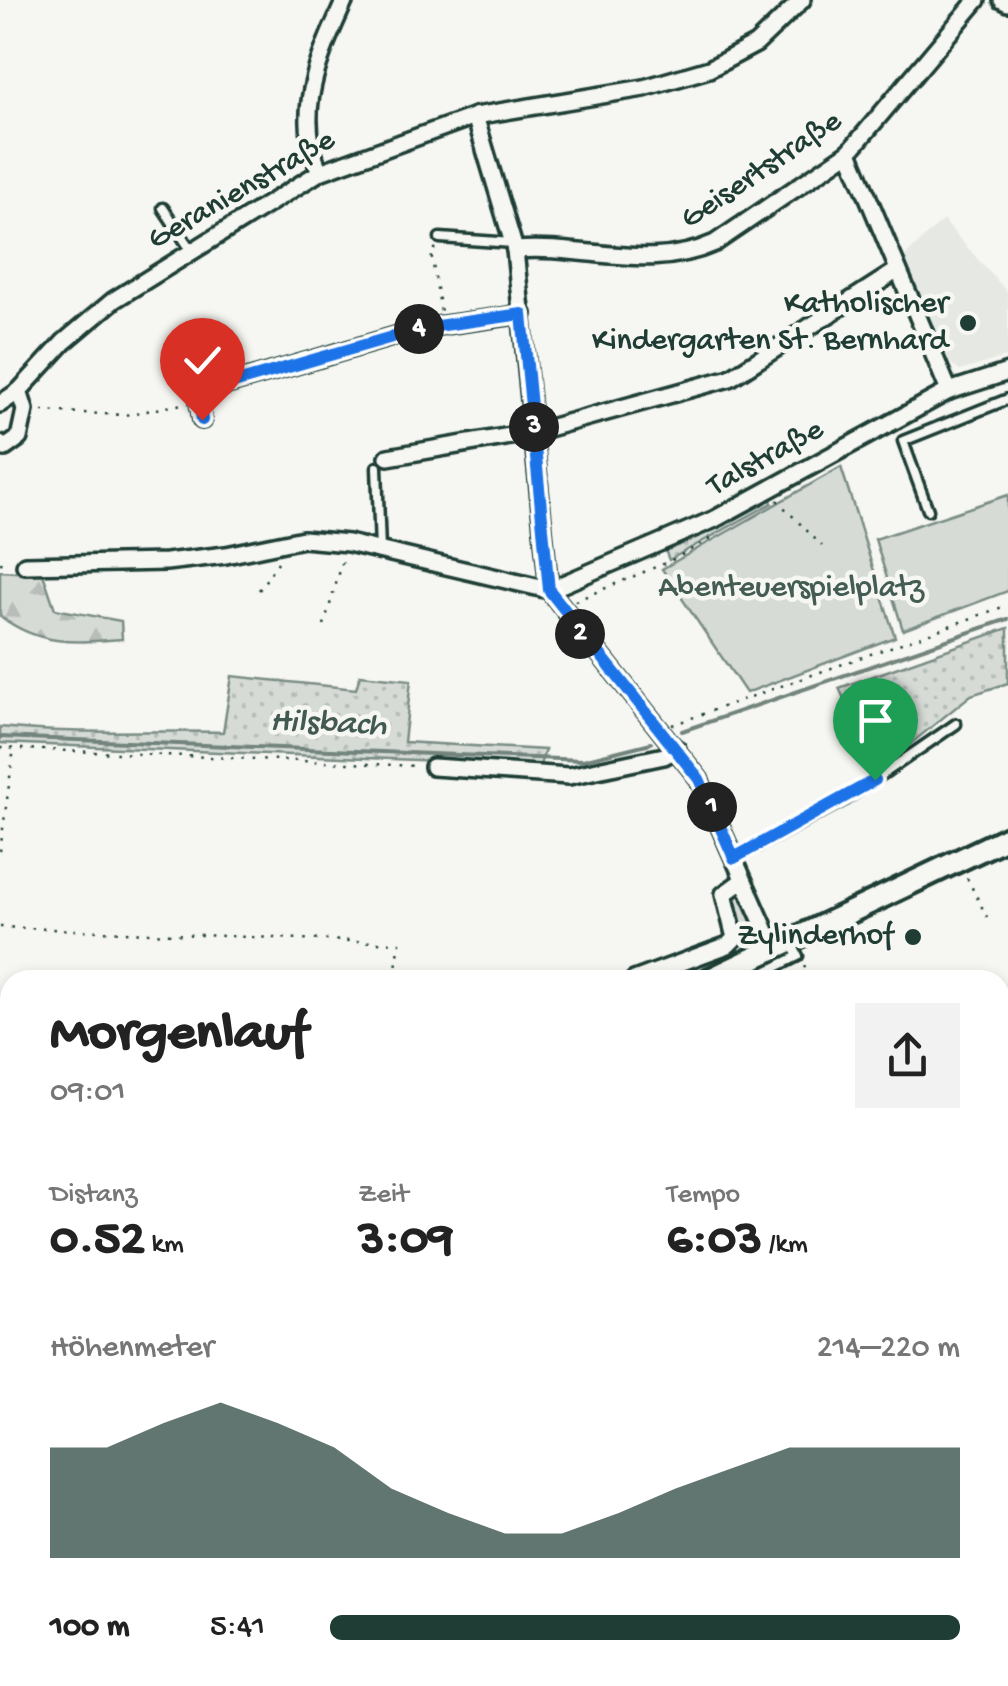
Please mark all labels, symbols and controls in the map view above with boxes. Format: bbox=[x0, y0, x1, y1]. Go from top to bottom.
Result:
street label: Geisertstraße bbox=[674, 103, 850, 239]
street label: Geranienstraße bbox=[142, 122, 343, 260]
place label: Katholischer Kindergarten St. Bernhard bbox=[592, 286, 951, 361]
pin: 4 bbox=[394, 304, 444, 354]
text: 4 bbox=[412, 312, 426, 345]
marker: Katholischer Kindergarten St. Bernhard bbox=[957, 312, 979, 334]
pin bbox=[160, 318, 245, 421]
icon: check bbox=[175, 333, 230, 388]
pin: 3 bbox=[509, 402, 559, 452]
text: 3 bbox=[527, 410, 541, 443]
street label: Talstraße bbox=[699, 411, 831, 507]
park label: Abenteuerspielplatz bbox=[658, 570, 925, 608]
pin: 2 bbox=[555, 609, 605, 659]
text: 2 bbox=[573, 617, 587, 650]
pin bbox=[833, 678, 918, 781]
icon: arrive bbox=[848, 693, 903, 748]
water label: Hilsbach bbox=[269, 702, 388, 748]
pin: 1 bbox=[687, 782, 737, 832]
text: 1 bbox=[706, 790, 718, 823]
place label: Zylinderhof bbox=[737, 918, 895, 956]
marker: Zylinderhof bbox=[902, 926, 924, 948]
button: share bbox=[855, 1003, 960, 1108]
text: Morgenlauf bbox=[50, 1004, 307, 1068]
text: 09:01 bbox=[50, 1074, 125, 1112]
text: Distanz bbox=[50, 1179, 137, 1212]
text: Zeit bbox=[358, 1179, 408, 1212]
text: Tempo bbox=[667, 1179, 740, 1212]
text: 0.52 bbox=[50, 1212, 145, 1271]
text: 3:09 bbox=[358, 1212, 453, 1271]
text: 6:03 bbox=[667, 1212, 762, 1271]
text: km bbox=[145, 1229, 184, 1262]
text: /km bbox=[762, 1229, 808, 1262]
text: Höhenmeter bbox=[50, 1330, 214, 1368]
text: 214–220 m bbox=[817, 1330, 960, 1368]
text: 100 m bbox=[50, 1609, 130, 1647]
text: 5:41 bbox=[210, 1609, 265, 1647]

